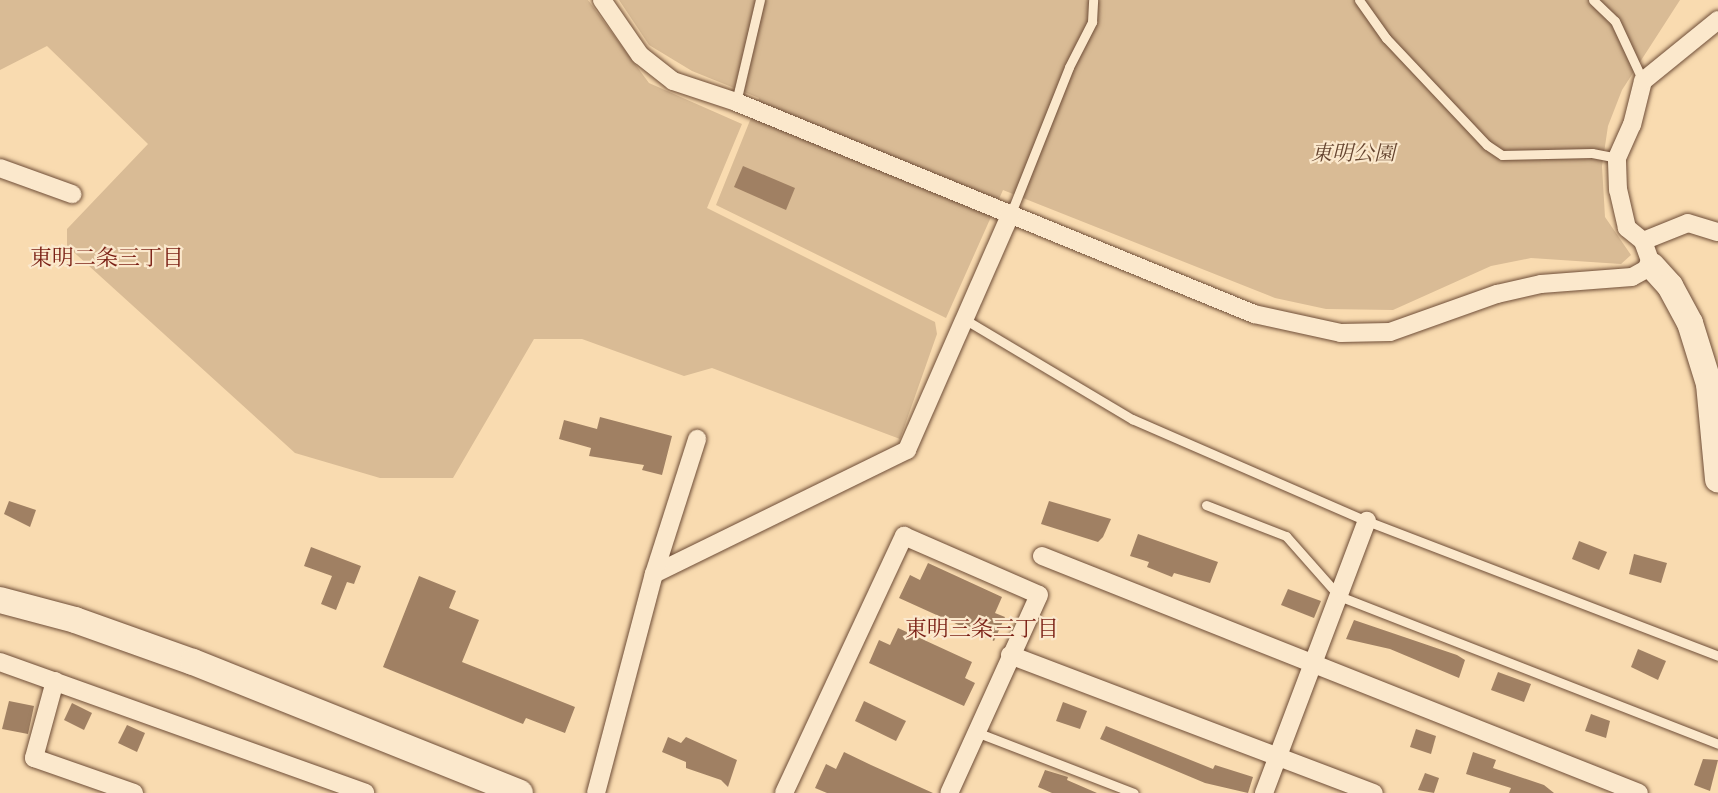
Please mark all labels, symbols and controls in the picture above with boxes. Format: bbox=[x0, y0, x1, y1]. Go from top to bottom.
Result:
park label: 東明公園 bbox=[1311, 142, 1395, 168]
district label: 東明二条三丁目 bbox=[30, 247, 184, 273]
district label: 東明三条三丁目 bbox=[905, 618, 1059, 644]

